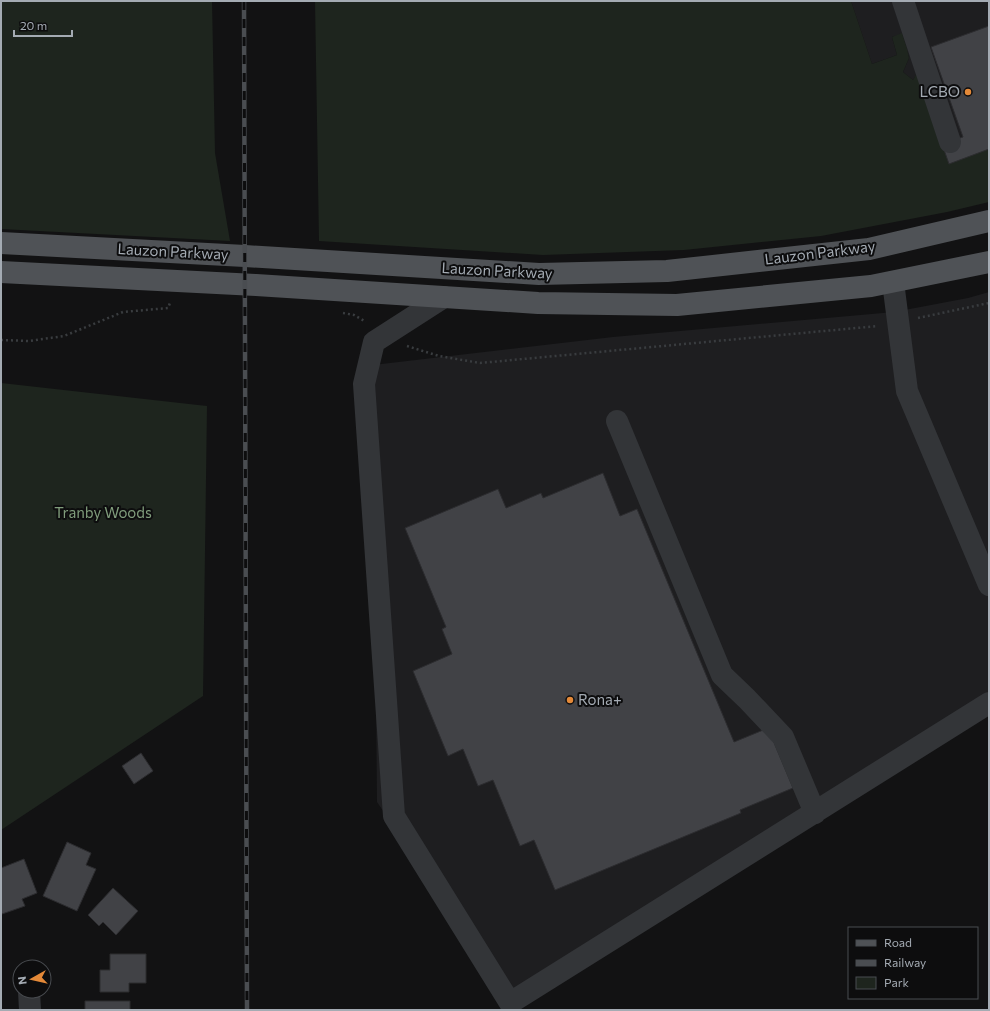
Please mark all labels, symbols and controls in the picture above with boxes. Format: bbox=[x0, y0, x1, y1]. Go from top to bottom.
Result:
scale bar bbox=[14, 12, 72, 38]
text: 20 m bbox=[20, 18, 47, 32]
place label: LCBO bbox=[919, 82, 960, 100]
marker: LCBO bbox=[963, 87, 973, 97]
street label: Lauzon Parkway bbox=[764, 236, 876, 268]
street label: Lauzon Parkway bbox=[117, 239, 229, 263]
street label: Lauzon Parkway bbox=[441, 258, 553, 282]
park label: Tranby Woods bbox=[54, 503, 152, 521]
place label: Rona+ bbox=[578, 690, 622, 708]
marker: Rona+ bbox=[565, 695, 575, 705]
legend bbox=[848, 927, 978, 999]
text: Road bbox=[884, 935, 912, 949]
text: Railway bbox=[884, 955, 926, 969]
north arrow bbox=[12, 959, 52, 999]
text: N bbox=[15, 975, 29, 985]
text: Park bbox=[884, 975, 910, 989]

